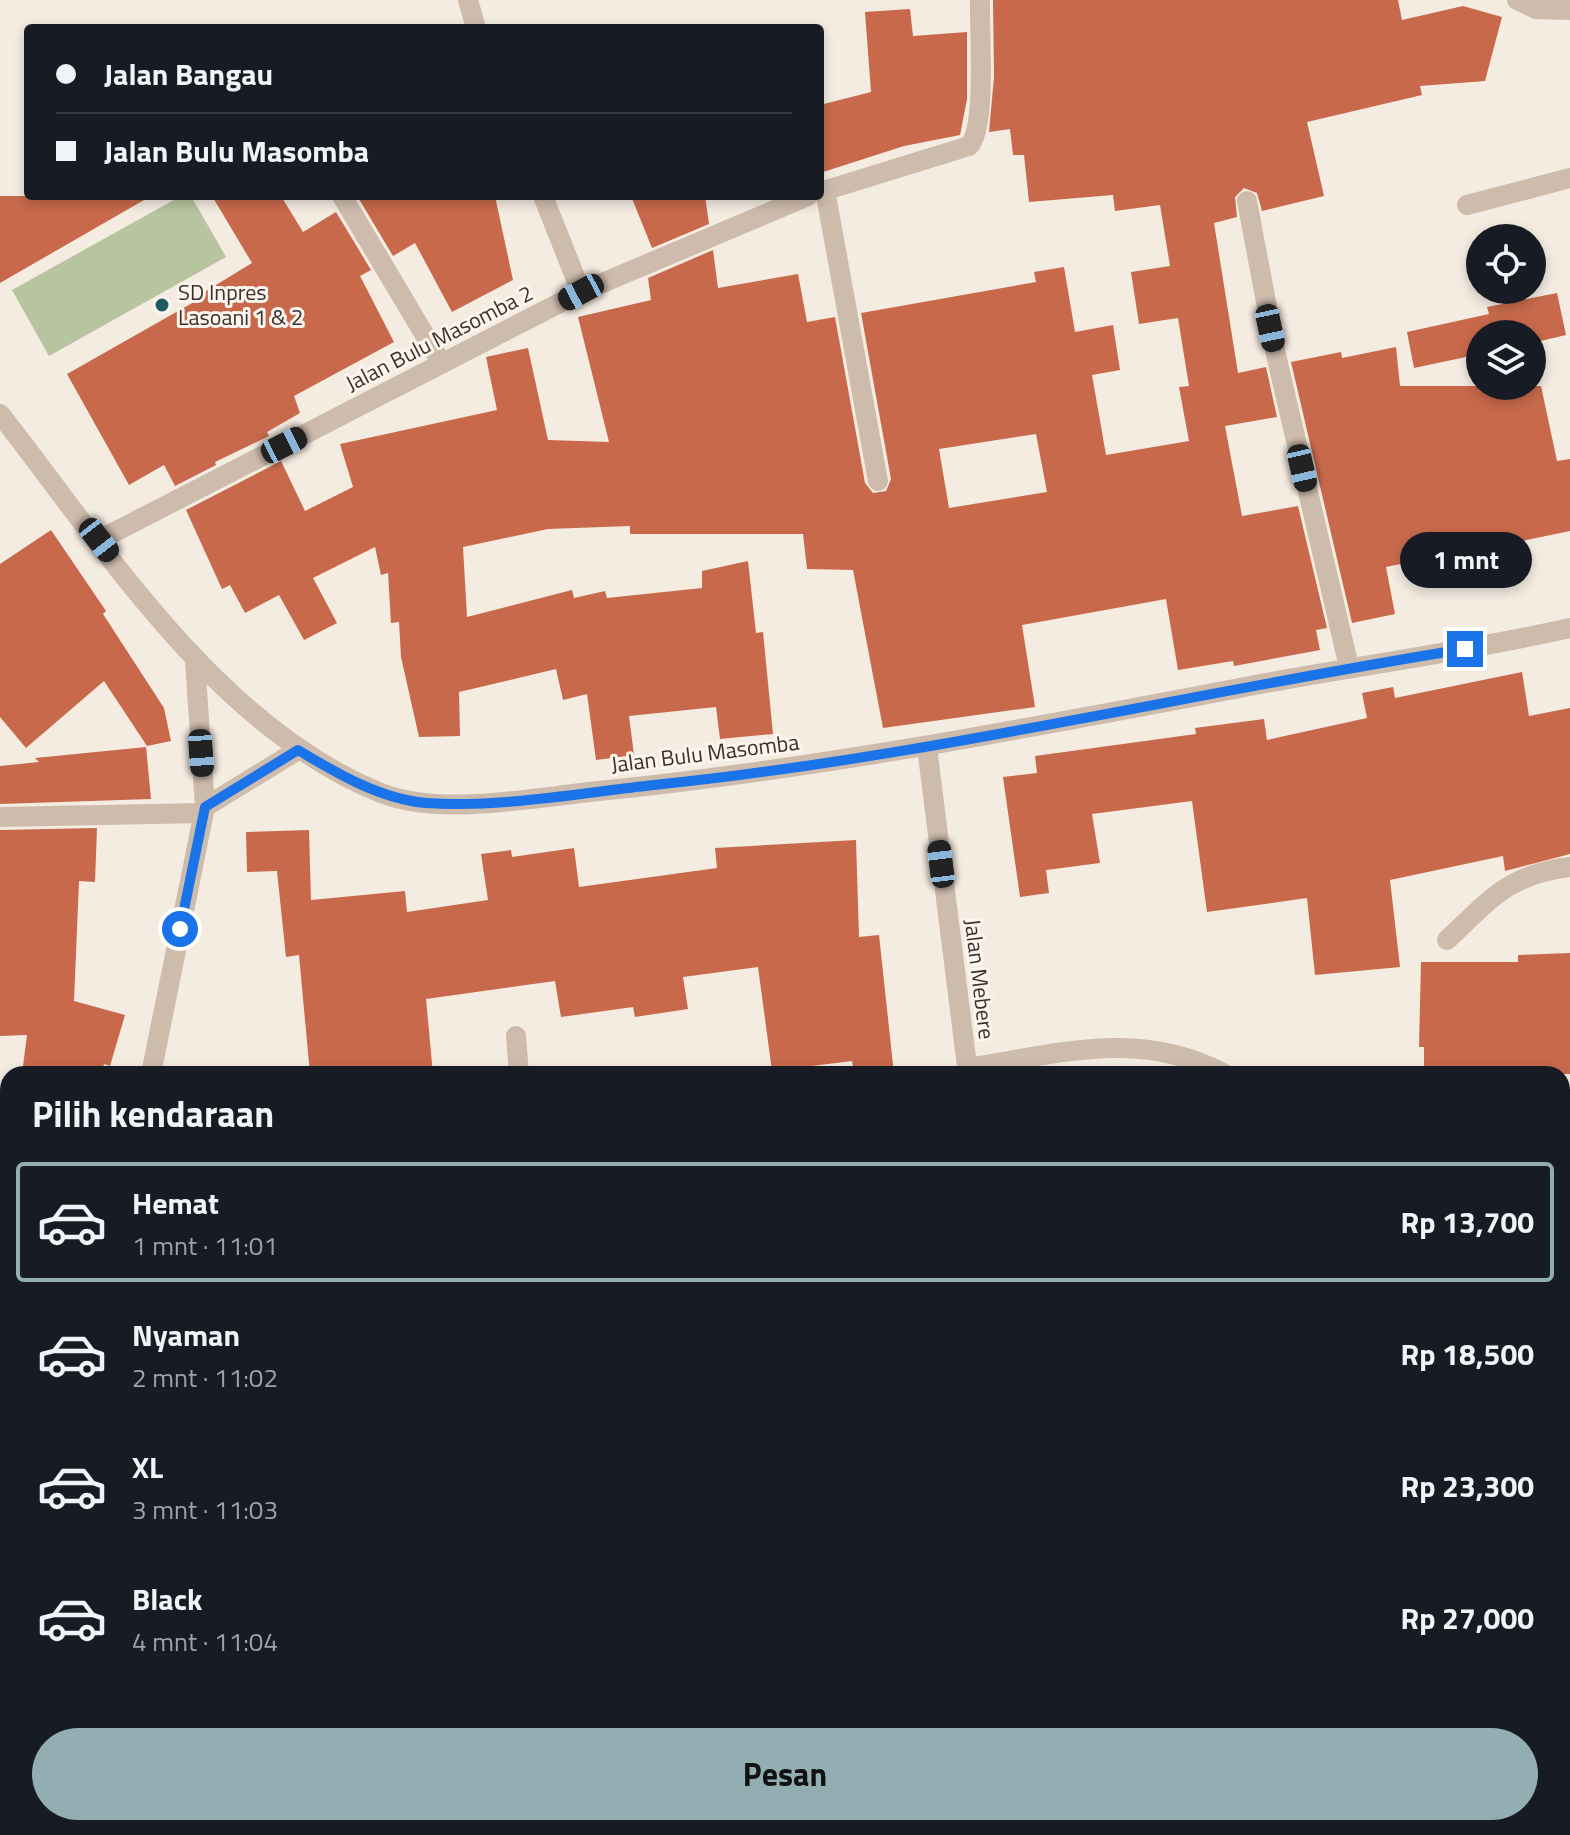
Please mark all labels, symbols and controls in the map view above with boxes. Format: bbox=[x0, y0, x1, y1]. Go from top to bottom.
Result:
text: Jalan Bangau bbox=[104, 51, 273, 97]
text: Jalan Bulu Masomba bbox=[104, 128, 369, 174]
map controls bbox=[1466, 224, 1546, 400]
button: locate bbox=[1466, 224, 1546, 304]
car bbox=[554, 270, 608, 314]
place label: SD Inpres Lasoani 1 & 2 bbox=[178, 275, 303, 334]
street label: Jalan Bulu Masomba 2 bbox=[339, 276, 539, 400]
marker: SD Inpres Lasoani 1 & 2 bbox=[153, 296, 171, 314]
car bbox=[1253, 302, 1287, 354]
button: layers bbox=[1466, 320, 1546, 400]
car bbox=[257, 423, 311, 467]
car bbox=[1285, 442, 1319, 494]
car bbox=[75, 514, 123, 566]
callout: 1 mnt bbox=[1399, 533, 1531, 589]
text: 1 mnt bbox=[1433, 540, 1499, 579]
route end bbox=[1447, 631, 1483, 667]
street label: Jalan Bulu Masomba bbox=[609, 725, 801, 781]
car bbox=[187, 728, 215, 778]
car bbox=[926, 839, 956, 889]
route start bbox=[162, 911, 198, 947]
street label: Jalan Mebere bbox=[956, 917, 1004, 1041]
text: Pilih kendaraan bbox=[32, 1086, 274, 1141]
text: Hemat bbox=[132, 1180, 219, 1226]
icon: car bbox=[36, 1186, 108, 1258]
text: Rp 13,700 bbox=[1401, 1199, 1534, 1245]
text: 1 mnt · 11:01 bbox=[132, 1226, 278, 1265]
text: Nyaman bbox=[132, 1312, 240, 1358]
icon: car bbox=[36, 1318, 108, 1390]
text: Rp 18,500 bbox=[1401, 1331, 1534, 1377]
text: 2 mnt · 11:02 bbox=[132, 1358, 278, 1397]
text: XL bbox=[132, 1444, 163, 1490]
icon: car bbox=[36, 1450, 108, 1522]
text: Rp 23,300 bbox=[1401, 1463, 1534, 1509]
text: 3 mnt · 11:03 bbox=[132, 1490, 278, 1529]
text: Black bbox=[132, 1576, 203, 1622]
icon: car bbox=[36, 1582, 108, 1654]
text: Rp 27,000 bbox=[1401, 1595, 1534, 1641]
text: 4 mnt · 11:04 bbox=[132, 1622, 278, 1661]
button: Pesan bbox=[32, 1728, 1538, 1820]

